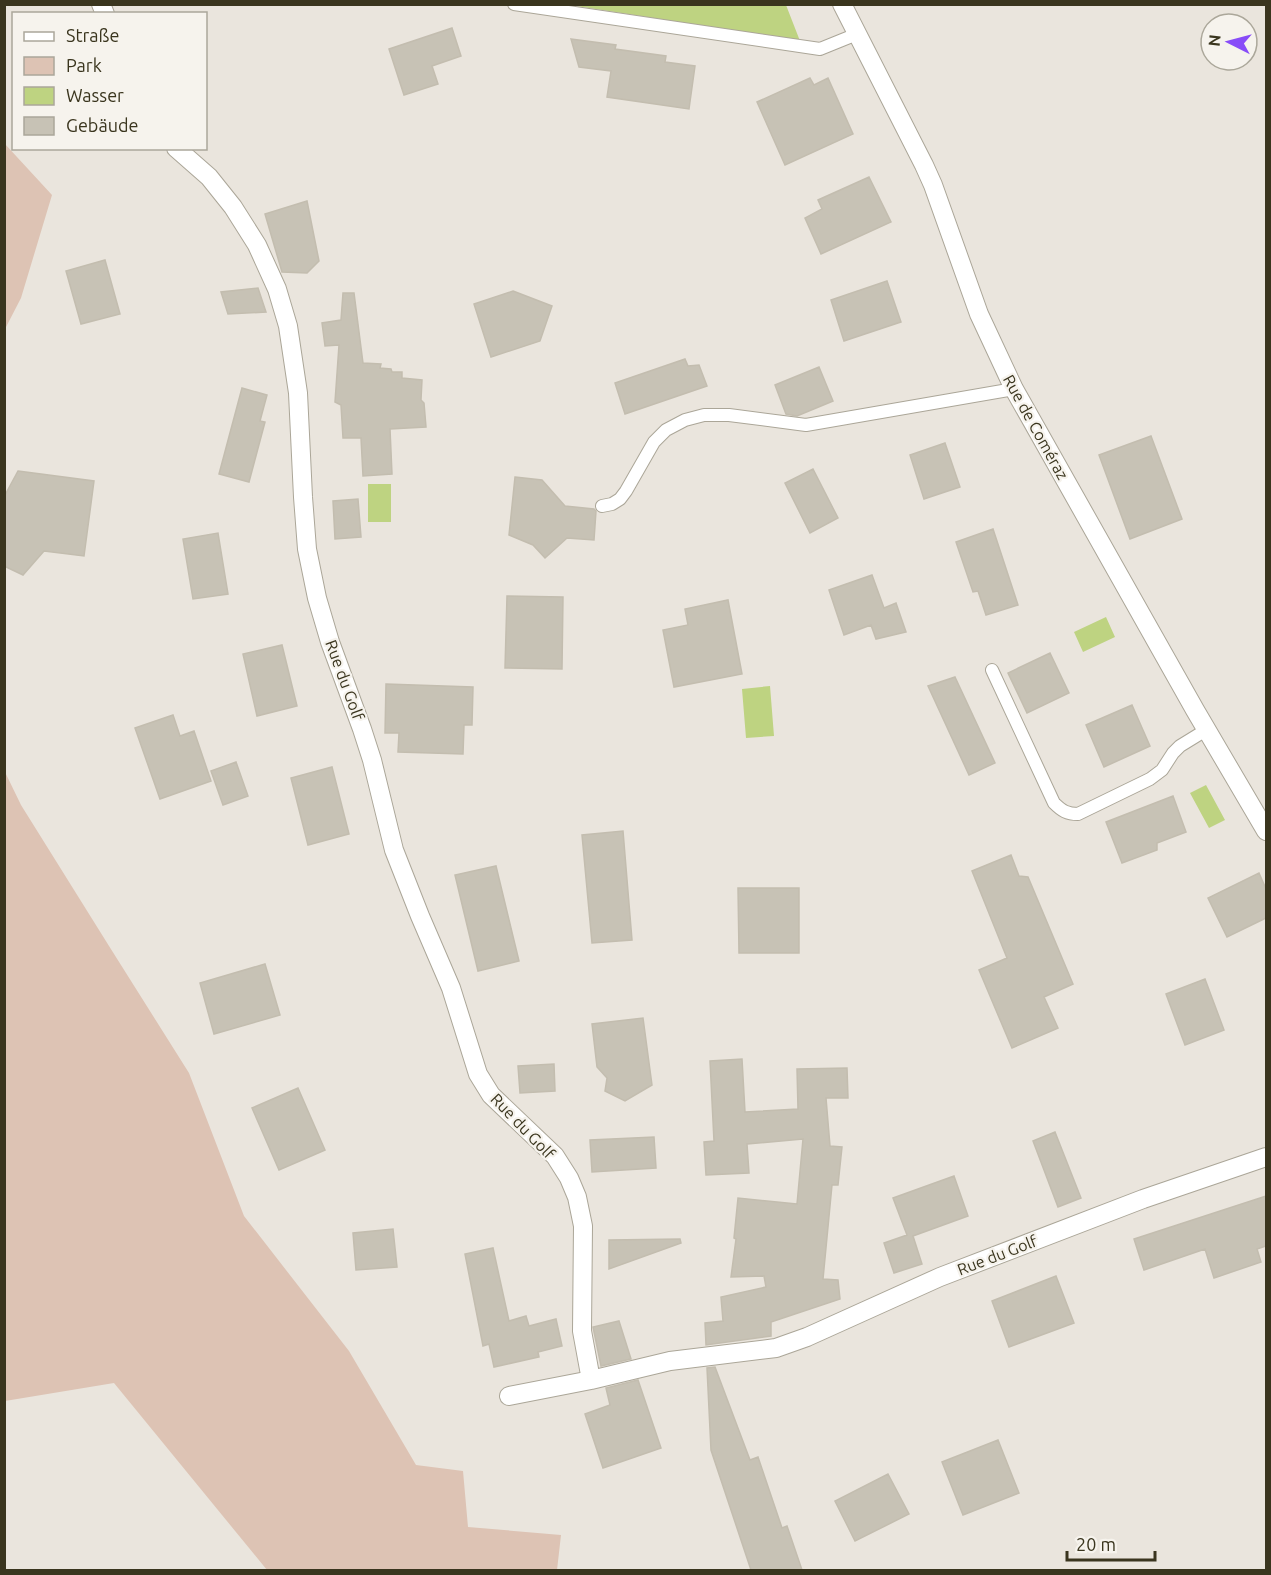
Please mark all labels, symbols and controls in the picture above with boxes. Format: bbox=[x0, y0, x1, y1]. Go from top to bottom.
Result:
legend bbox=[12, 12, 207, 150]
north arrow bbox=[1199, 12, 1259, 72]
text: Straße bbox=[66, 25, 119, 45]
text: N bbox=[1205, 34, 1224, 47]
text: Park bbox=[66, 55, 102, 75]
text: Wasser bbox=[66, 85, 124, 105]
text: Gebäude bbox=[66, 115, 138, 135]
street label: Rue de Coméraz bbox=[1000, 372, 1072, 482]
street label: Rue du Golf bbox=[322, 637, 368, 723]
street label: Rue du Golf bbox=[487, 1090, 559, 1163]
street label: Rue du Golf bbox=[955, 1231, 1040, 1278]
scale bar bbox=[1067, 1524, 1156, 1562]
text: 20 m bbox=[1076, 1534, 1116, 1554]

